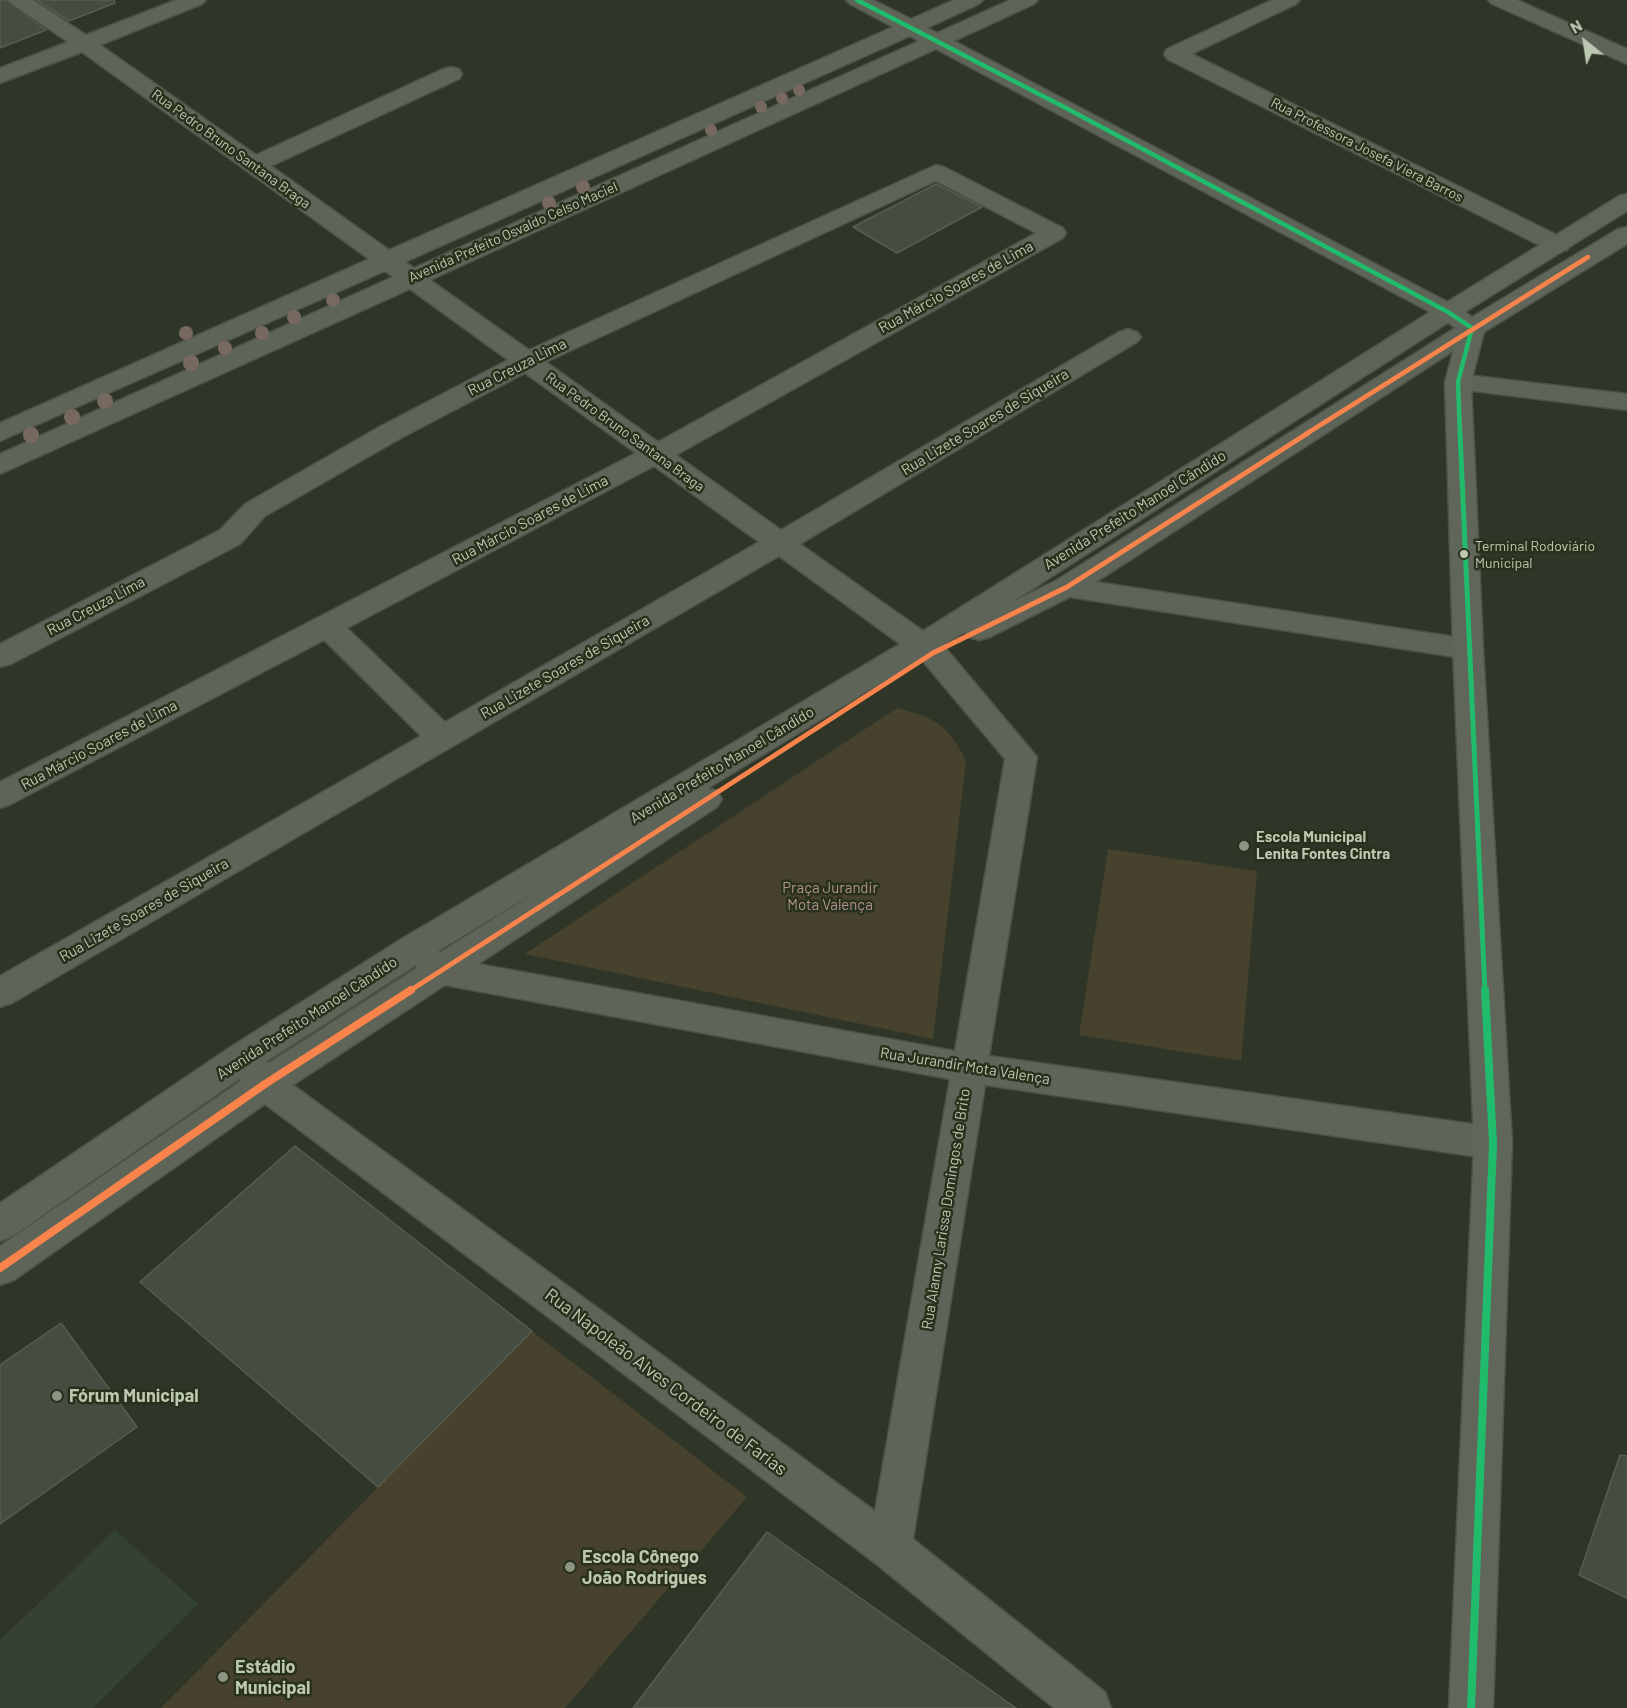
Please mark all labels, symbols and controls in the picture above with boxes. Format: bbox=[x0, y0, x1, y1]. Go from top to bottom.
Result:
north arrow bbox=[1555, 12, 1615, 72]
text: N bbox=[1566, 15, 1585, 37]
street label: Rua Pedro Bruno Santana Braga bbox=[148, 86, 314, 212]
street label: Rua Professora Josefa Viera Barros bbox=[1268, 94, 1466, 206]
street label: Avenida Prefeito Osvaldo Celso Maciel bbox=[406, 178, 620, 286]
street label: Rua Márcio Soares de Lima bbox=[875, 237, 1037, 337]
street label: Rua Creuza Lima bbox=[465, 334, 569, 400]
street label: Rua Lizete Soares de Siqueira bbox=[898, 365, 1072, 479]
street label: Rua Pedro Bruno Santana Braga bbox=[542, 369, 708, 495]
street label: Avenida Prefeito Manoel Cândido bbox=[1041, 446, 1229, 574]
street label: Rua Márcio Soares de Lima bbox=[449, 471, 611, 569]
place label: Terminal Rodoviário Municipal bbox=[1475, 538, 1595, 570]
marker: Terminal Rodoviário Municipal bbox=[1458, 548, 1470, 560]
street label: Rua Creuza Lima bbox=[44, 573, 148, 639]
street label: Rua Lizete Soares de Siqueira bbox=[477, 611, 653, 723]
street label: Rua Márcio Soares de Lima bbox=[18, 696, 180, 794]
street label: Avenida Prefeito Manoel Cândido bbox=[627, 703, 817, 827]
place label: Escola Municipal Lenita Fontes Cintra bbox=[1256, 828, 1390, 863]
marker: Escola Municipal Lenita Fontes Cintra bbox=[1237, 839, 1251, 853]
street label: Rua Lizete Soares de Siqueira bbox=[56, 854, 232, 966]
park label: Praça Jurandir Mota Valença bbox=[782, 879, 878, 914]
street label: Avenida Prefeito Manoel Cândido bbox=[213, 953, 401, 1083]
street label: Rua Jurandir Mota Valença bbox=[879, 1044, 1051, 1088]
street label: Rua Alanny Larissa Domingos de Brito bbox=[918, 1087, 974, 1331]
street label: Rua Napoleão Alves Cordeiro de Farias bbox=[541, 1284, 791, 1480]
place label: Fórum Municipal bbox=[69, 1385, 199, 1407]
marker: Fórum Municipal bbox=[50, 1389, 64, 1403]
place label: Escola Cônego João Rodrigues bbox=[582, 1546, 707, 1588]
marker: Escola Cônego João Rodrigues bbox=[563, 1560, 577, 1574]
place label: Estádio Municipal bbox=[235, 1656, 310, 1698]
marker: Estádio Municipal bbox=[216, 1670, 230, 1684]

